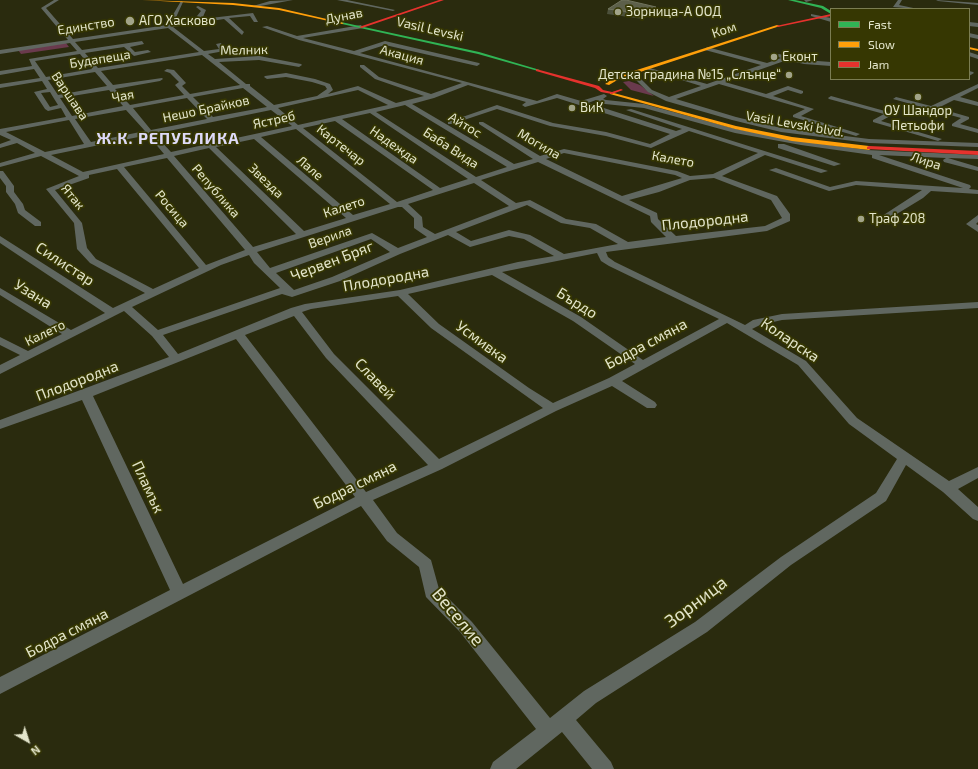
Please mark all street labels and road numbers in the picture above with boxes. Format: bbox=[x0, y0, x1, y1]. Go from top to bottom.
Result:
street label: Дунав bbox=[324, 5, 364, 27]
street label: Единство bbox=[56, 14, 116, 38]
street label: Vasil Levski bbox=[395, 14, 465, 44]
street label: Ком bbox=[710, 19, 738, 41]
street label: Мелник bbox=[220, 42, 268, 58]
street label: Акация bbox=[378, 42, 426, 68]
street label: Будапеща bbox=[68, 46, 132, 72]
street label: Варшава bbox=[48, 69, 92, 123]
street label: Чая bbox=[111, 86, 135, 106]
street label: Нешо Брайков bbox=[161, 92, 251, 126]
street label: Ястреб bbox=[251, 108, 297, 132]
street label: Vasil Levski blvd. bbox=[745, 108, 845, 140]
street label: Айтос bbox=[446, 109, 484, 141]
street label: Картечар bbox=[314, 121, 368, 169]
street label: Надежда bbox=[367, 123, 421, 167]
street label: Баба Вида bbox=[420, 124, 482, 172]
street label: Могила bbox=[515, 126, 563, 162]
street label: Калето bbox=[651, 148, 695, 170]
street label: Лира bbox=[909, 149, 943, 173]
street label: Лале bbox=[294, 152, 326, 184]
street label: Република bbox=[189, 161, 243, 221]
street label: Звезда bbox=[245, 161, 287, 201]
street label: Ятак bbox=[58, 181, 88, 213]
street label: Росица bbox=[152, 187, 192, 231]
street label: Калето bbox=[321, 193, 367, 221]
street label: Плодородна bbox=[661, 207, 749, 235]
street label: Верила bbox=[306, 222, 354, 252]
street label: Червен Бряг bbox=[288, 237, 376, 285]
street label: Силистар bbox=[32, 238, 98, 290]
street label: Плодородна bbox=[342, 263, 430, 295]
street label: Узана bbox=[11, 276, 55, 312]
street label: Бърдо bbox=[553, 284, 601, 322]
street label: Коларска bbox=[757, 314, 823, 366]
street label: Бодра смяна bbox=[602, 315, 690, 373]
street label: Калето bbox=[22, 317, 68, 349]
street label: Усмивка bbox=[453, 317, 511, 367]
street label: Славей bbox=[351, 355, 399, 403]
street label: Плодородна bbox=[33, 357, 121, 405]
street label: Бодра смяна bbox=[310, 457, 400, 513]
street label: Пламък bbox=[128, 458, 168, 516]
street label: Зорница bbox=[661, 572, 731, 632]
street label: Веселие bbox=[427, 583, 489, 651]
street label: Бодра смяна bbox=[23, 604, 111, 662]

